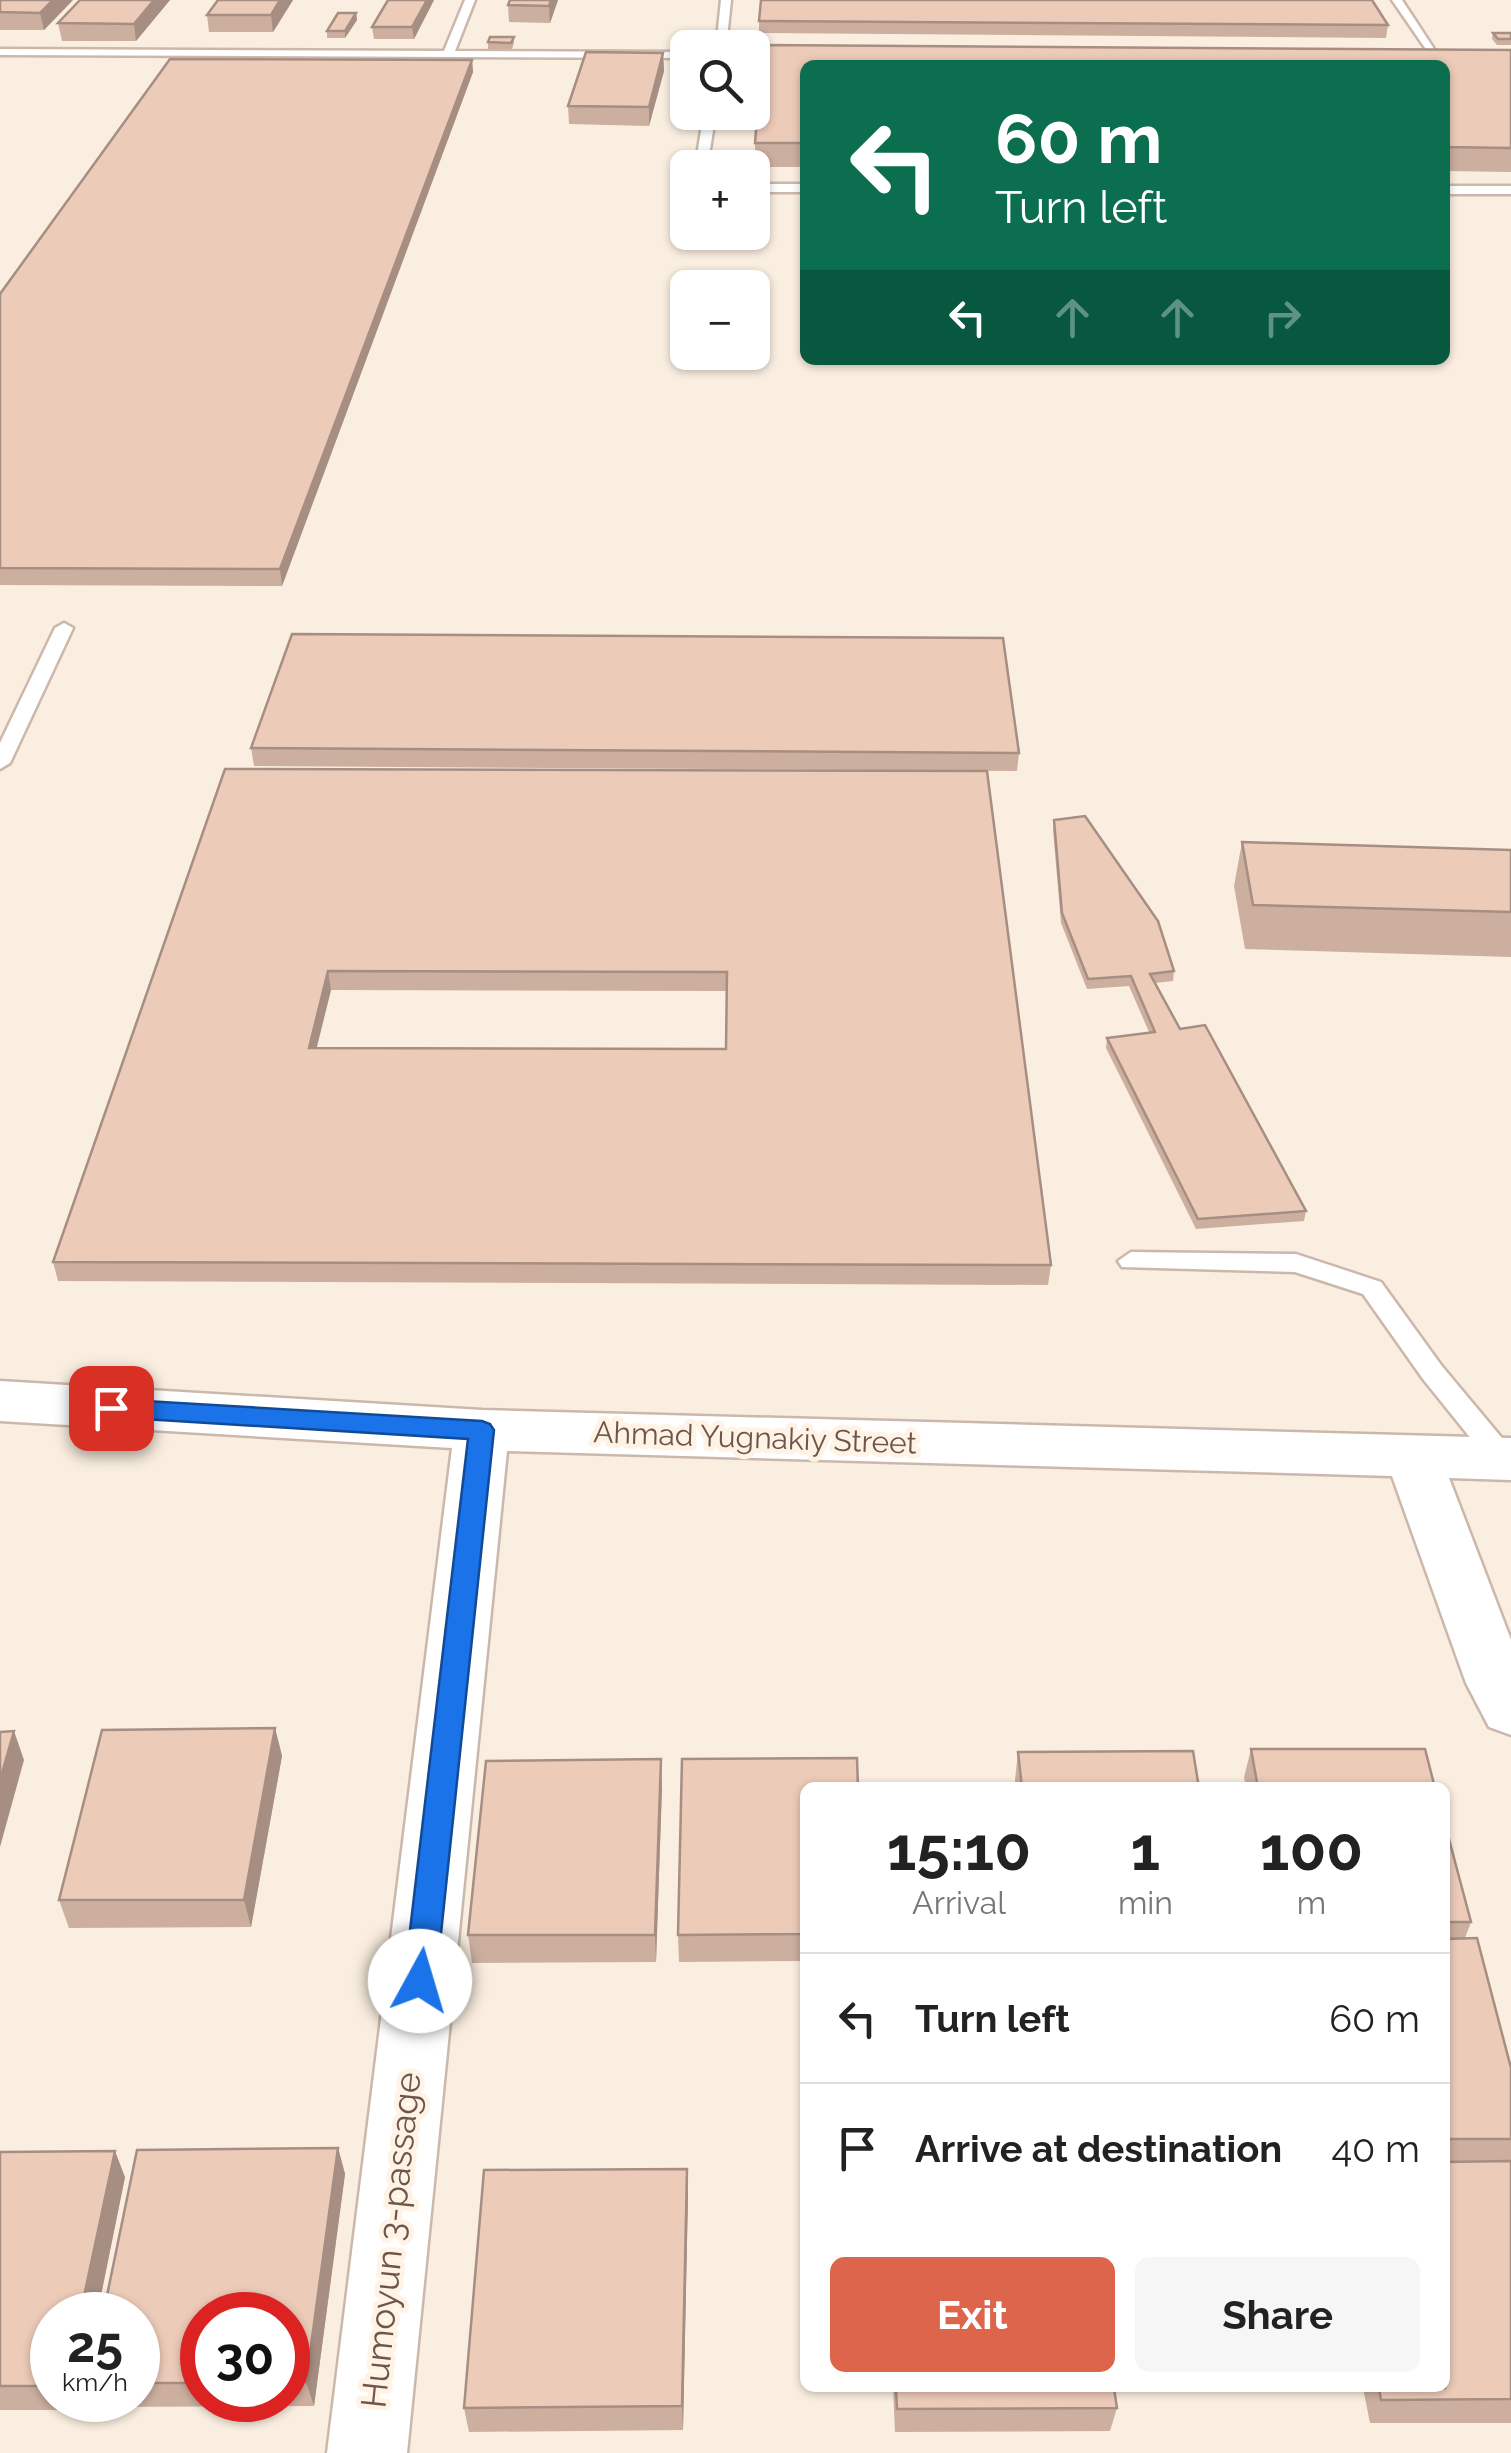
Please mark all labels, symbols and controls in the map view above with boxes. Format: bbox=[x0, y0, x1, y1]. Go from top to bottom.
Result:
map controls bbox=[670, 30, 770, 370]
button: search bbox=[670, 30, 770, 130]
text: 60 m bbox=[995, 97, 1162, 179]
icon: left bbox=[830, 100, 960, 230]
button: + bbox=[670, 150, 770, 250]
text: Turn left bbox=[995, 181, 1167, 234]
button: − bbox=[670, 270, 770, 370]
icon: left bbox=[940, 290, 995, 345]
icon: ahead bbox=[1045, 290, 1100, 345]
icon: ahead bbox=[1150, 290, 1205, 345]
icon: right bbox=[1255, 290, 1310, 345]
pin bbox=[69, 1366, 154, 1451]
icon: arrive bbox=[84, 1381, 139, 1436]
street label: Ahmad Yugnakiy Street bbox=[593, 1414, 917, 1461]
text: 15:10 bbox=[887, 1814, 1031, 1884]
text: 1 bbox=[1131, 1814, 1160, 1884]
text: 100 bbox=[1260, 1814, 1363, 1884]
text: Arrival bbox=[912, 1884, 1006, 1921]
text: min bbox=[1118, 1884, 1173, 1921]
text: m bbox=[1297, 1884, 1326, 1921]
position arrow bbox=[368, 1929, 472, 2033]
icon: left bbox=[830, 1991, 885, 2046]
text: Turn left bbox=[915, 1996, 1070, 2041]
text: 60 m bbox=[1329, 1996, 1420, 2041]
street label: Humoyun 3-passage bbox=[352, 2070, 429, 2410]
icon: arrive bbox=[830, 2121, 885, 2176]
text: Arrive at destination bbox=[915, 2126, 1282, 2171]
text: 40 m bbox=[1331, 2126, 1420, 2171]
button: Exit bbox=[830, 2257, 1115, 2372]
button: Share bbox=[1135, 2257, 1420, 2372]
speed limit sign: 30 bbox=[180, 2292, 310, 2422]
text: 25 bbox=[67, 2315, 123, 2374]
text: km/h bbox=[62, 2367, 128, 2397]

